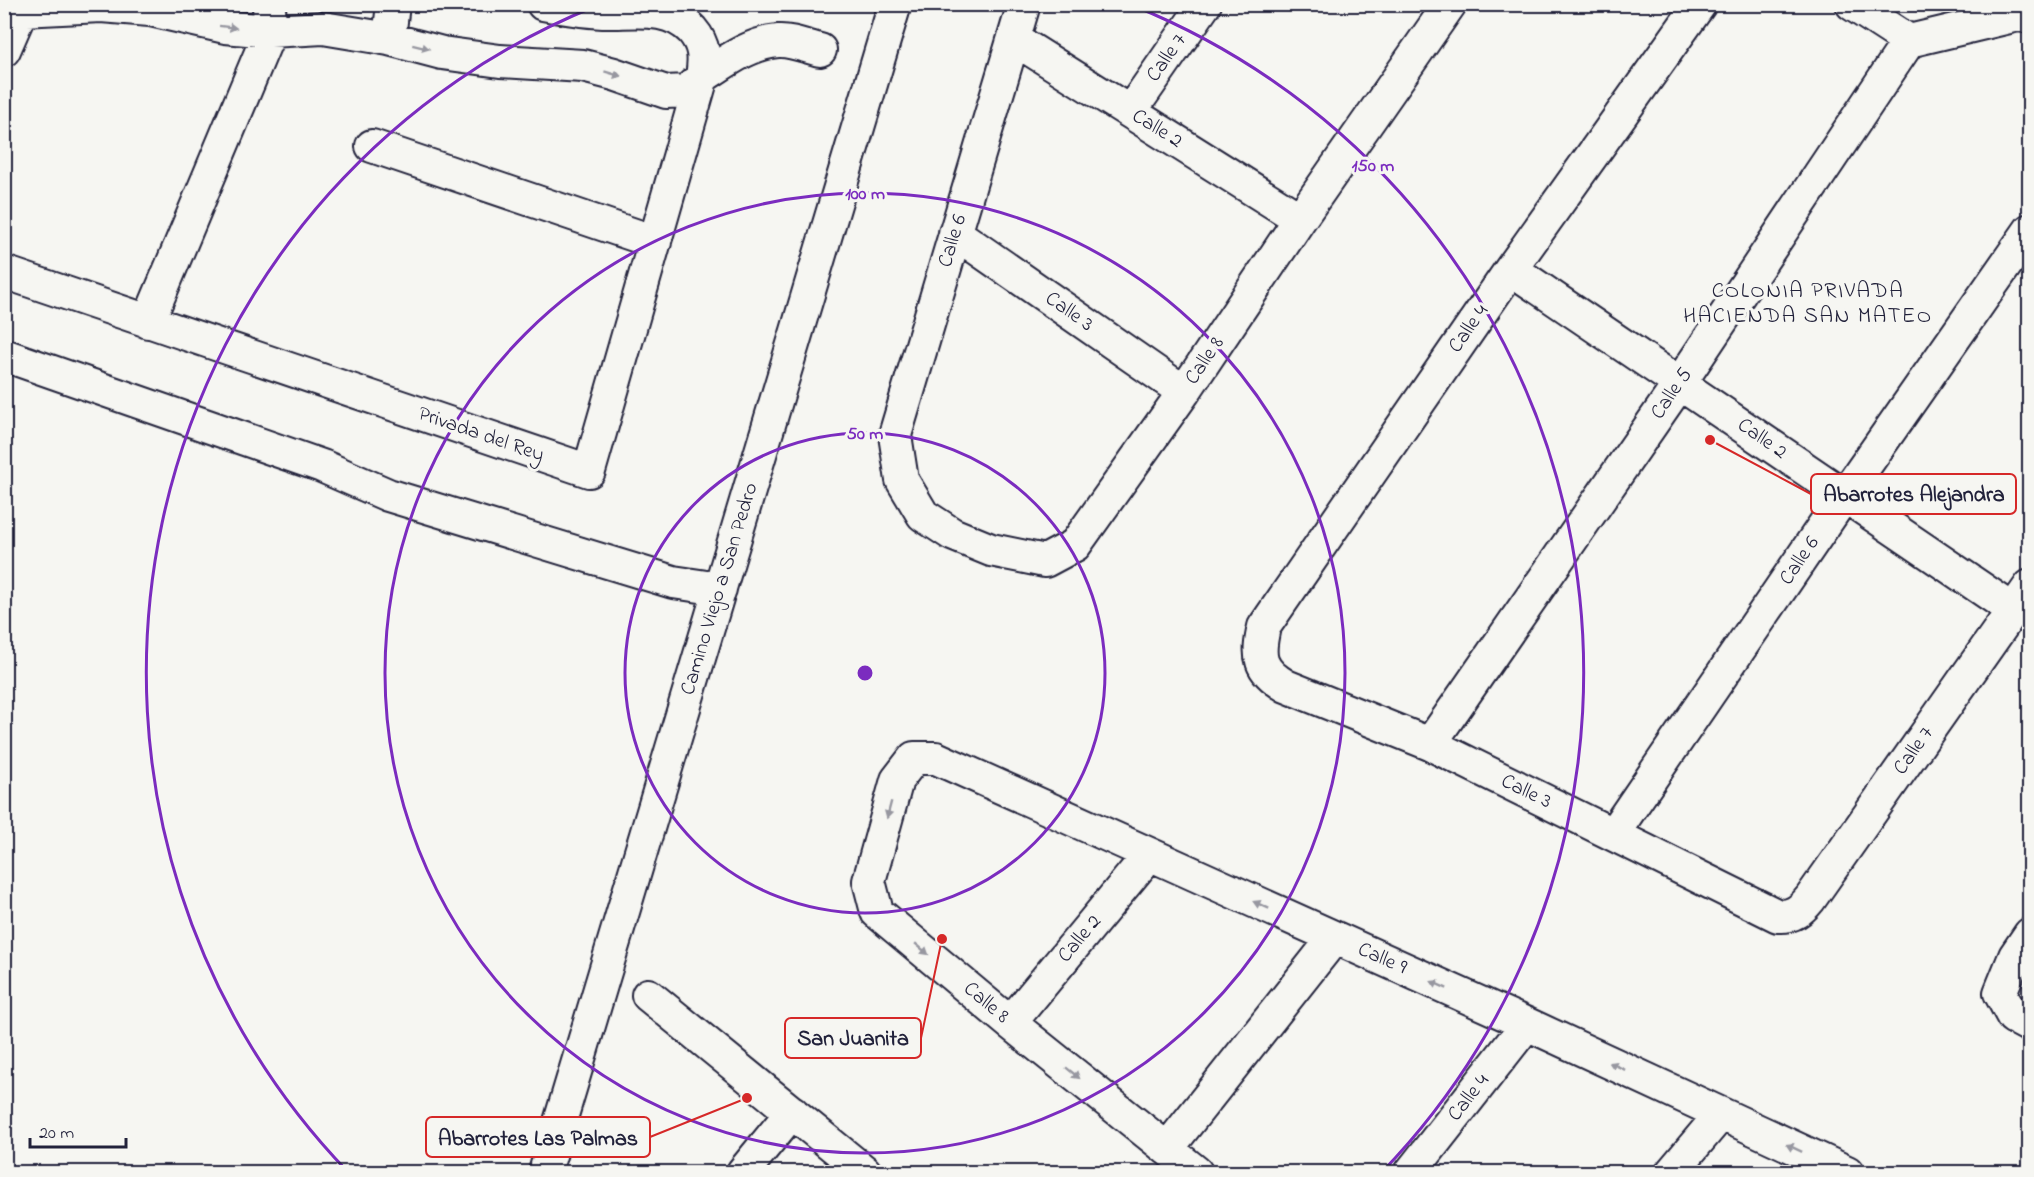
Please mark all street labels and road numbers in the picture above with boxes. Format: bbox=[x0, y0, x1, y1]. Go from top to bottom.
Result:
street label: Calle 7 bbox=[1139, 27, 1195, 88]
street label: Calle 2 bbox=[1126, 102, 1188, 156]
street label: Calle 6 bbox=[931, 211, 975, 271]
street label: Calle 3 bbox=[1039, 284, 1099, 340]
street label: Calle 4 bbox=[1441, 298, 1497, 359]
street label: Calle 8 bbox=[1178, 331, 1232, 391]
street label: Calle 5 bbox=[1644, 362, 1700, 426]
street label: Privada del Rey bbox=[413, 399, 548, 473]
street label: Calle 2 bbox=[1731, 411, 1793, 467]
street label: Camino Viejo a San Pedro bbox=[673, 479, 767, 699]
street label: Calle 6 bbox=[1773, 530, 1827, 592]
street label: Calle 7 bbox=[1886, 720, 1942, 781]
street label: Calle 3 bbox=[1495, 767, 1557, 817]
street label: Calle 2 bbox=[1051, 908, 1109, 970]
street label: Calle 9 bbox=[1353, 935, 1412, 983]
street label: Calle 8 bbox=[956, 975, 1016, 1031]
street label: Calle 4 bbox=[1441, 1068, 1497, 1128]

